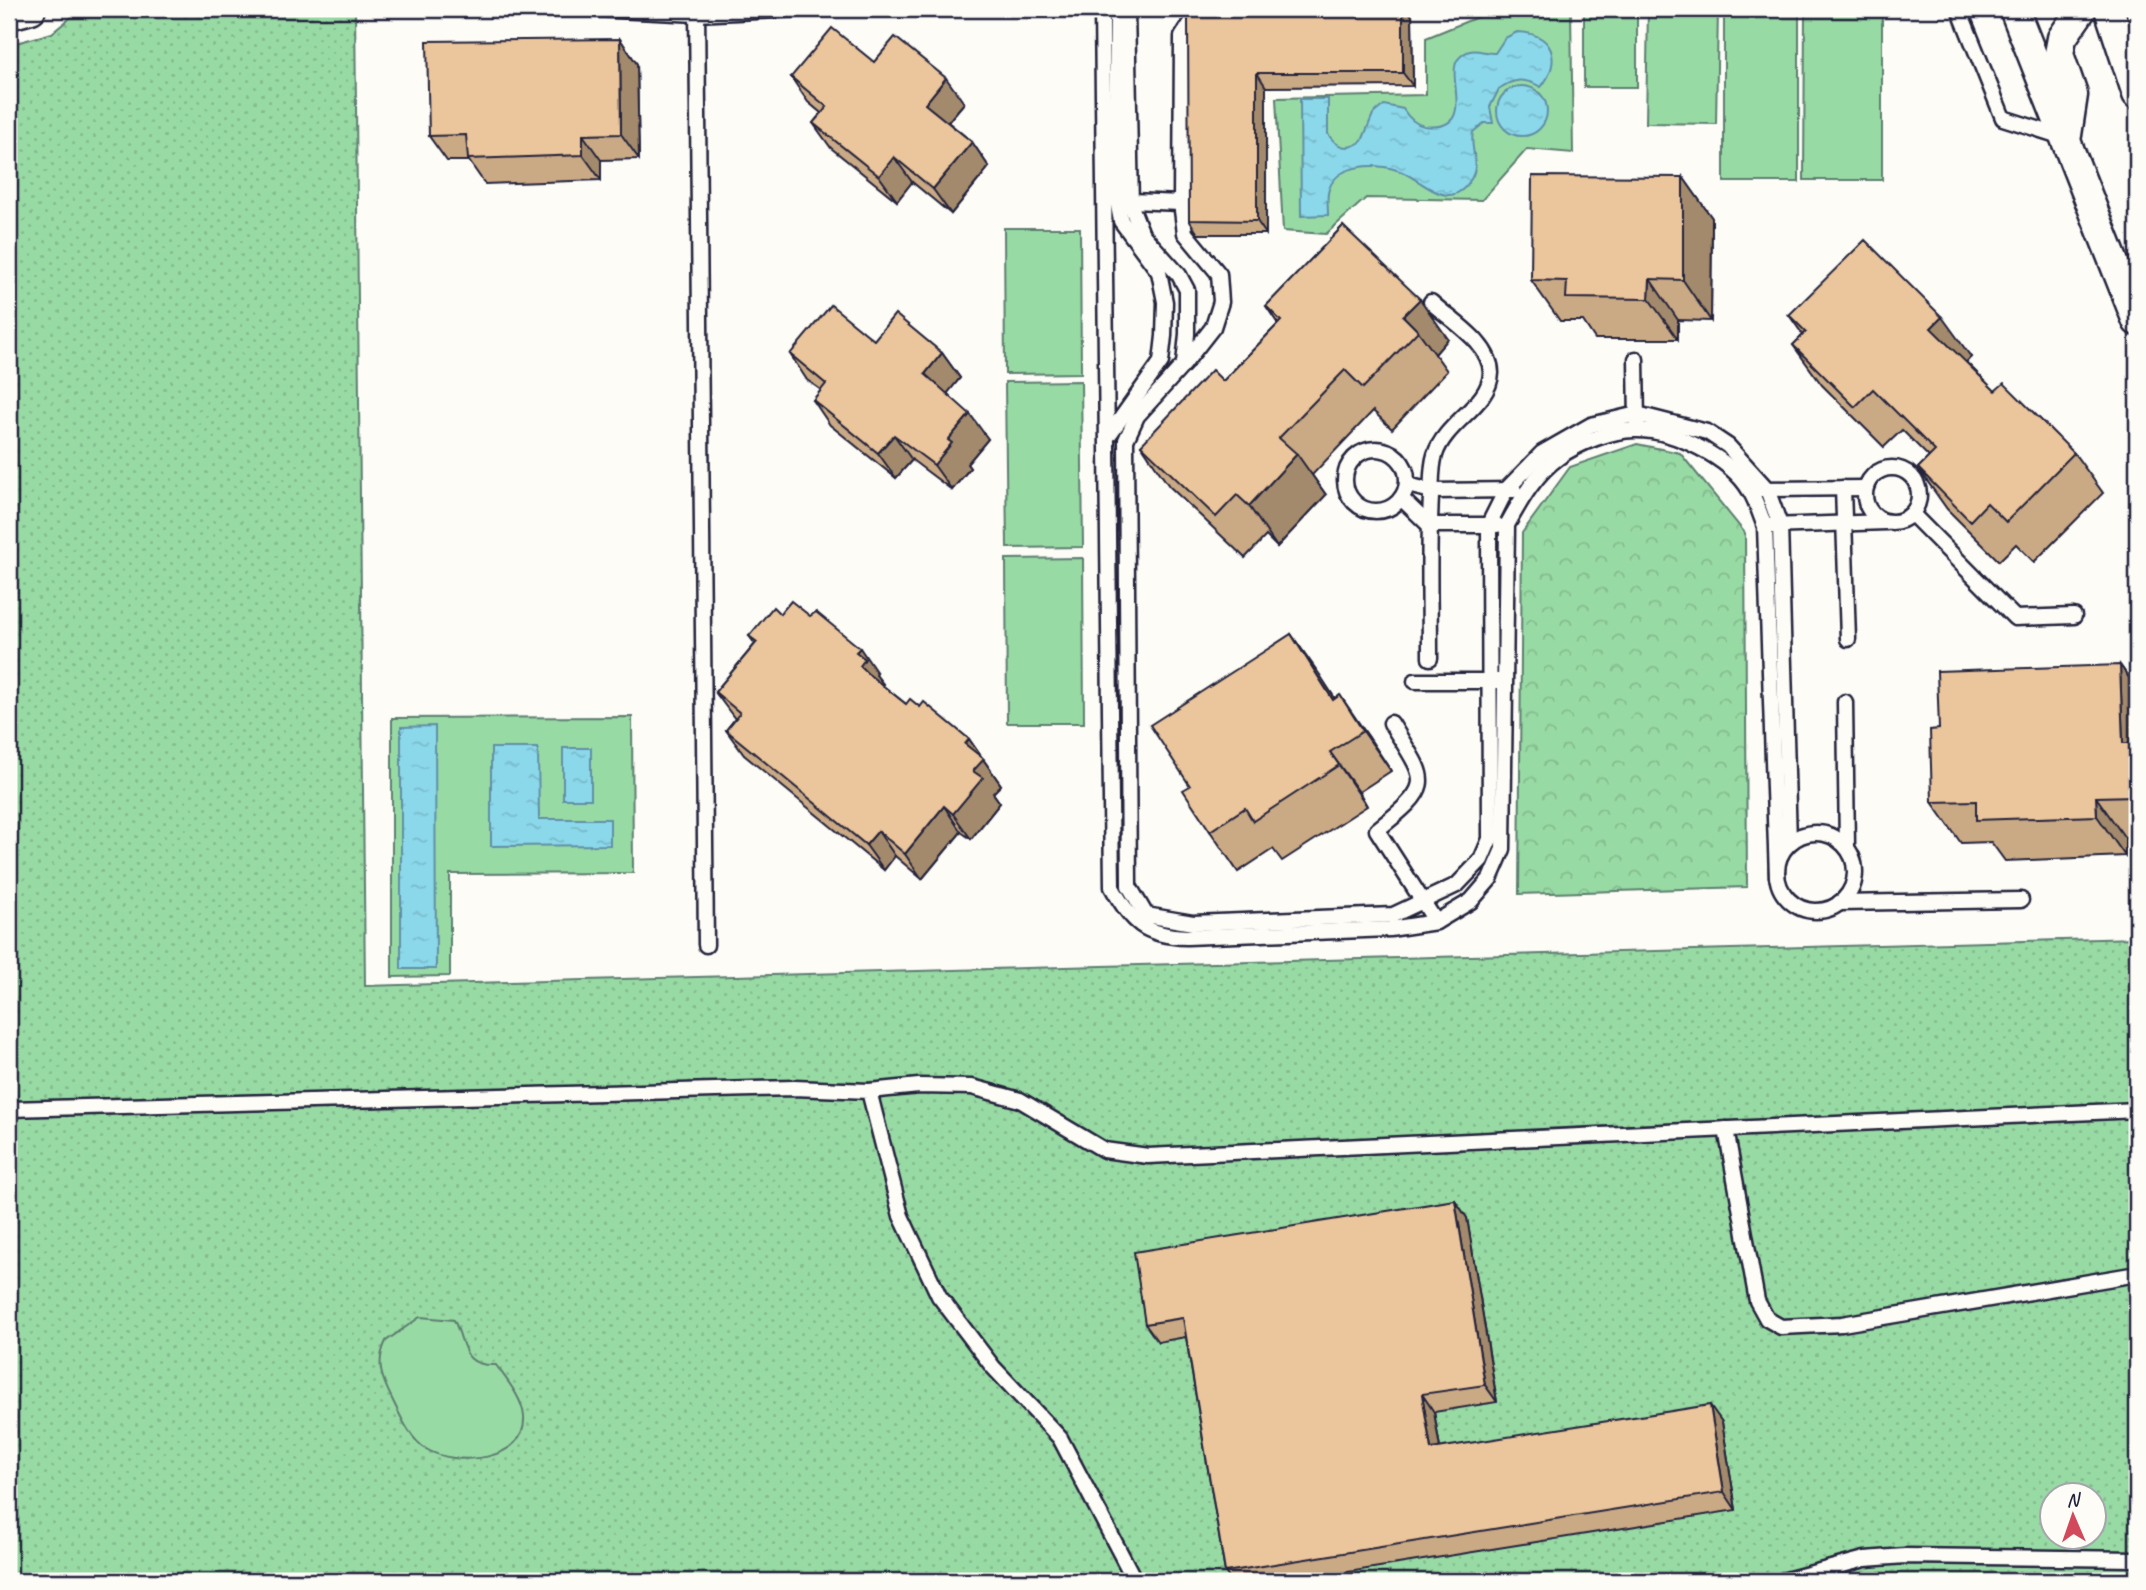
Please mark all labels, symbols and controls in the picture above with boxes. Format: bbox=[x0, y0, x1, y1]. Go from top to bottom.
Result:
north arrow bbox=[2038, 1482, 2108, 1552]
text: N bbox=[2066, 1488, 2082, 1512]

